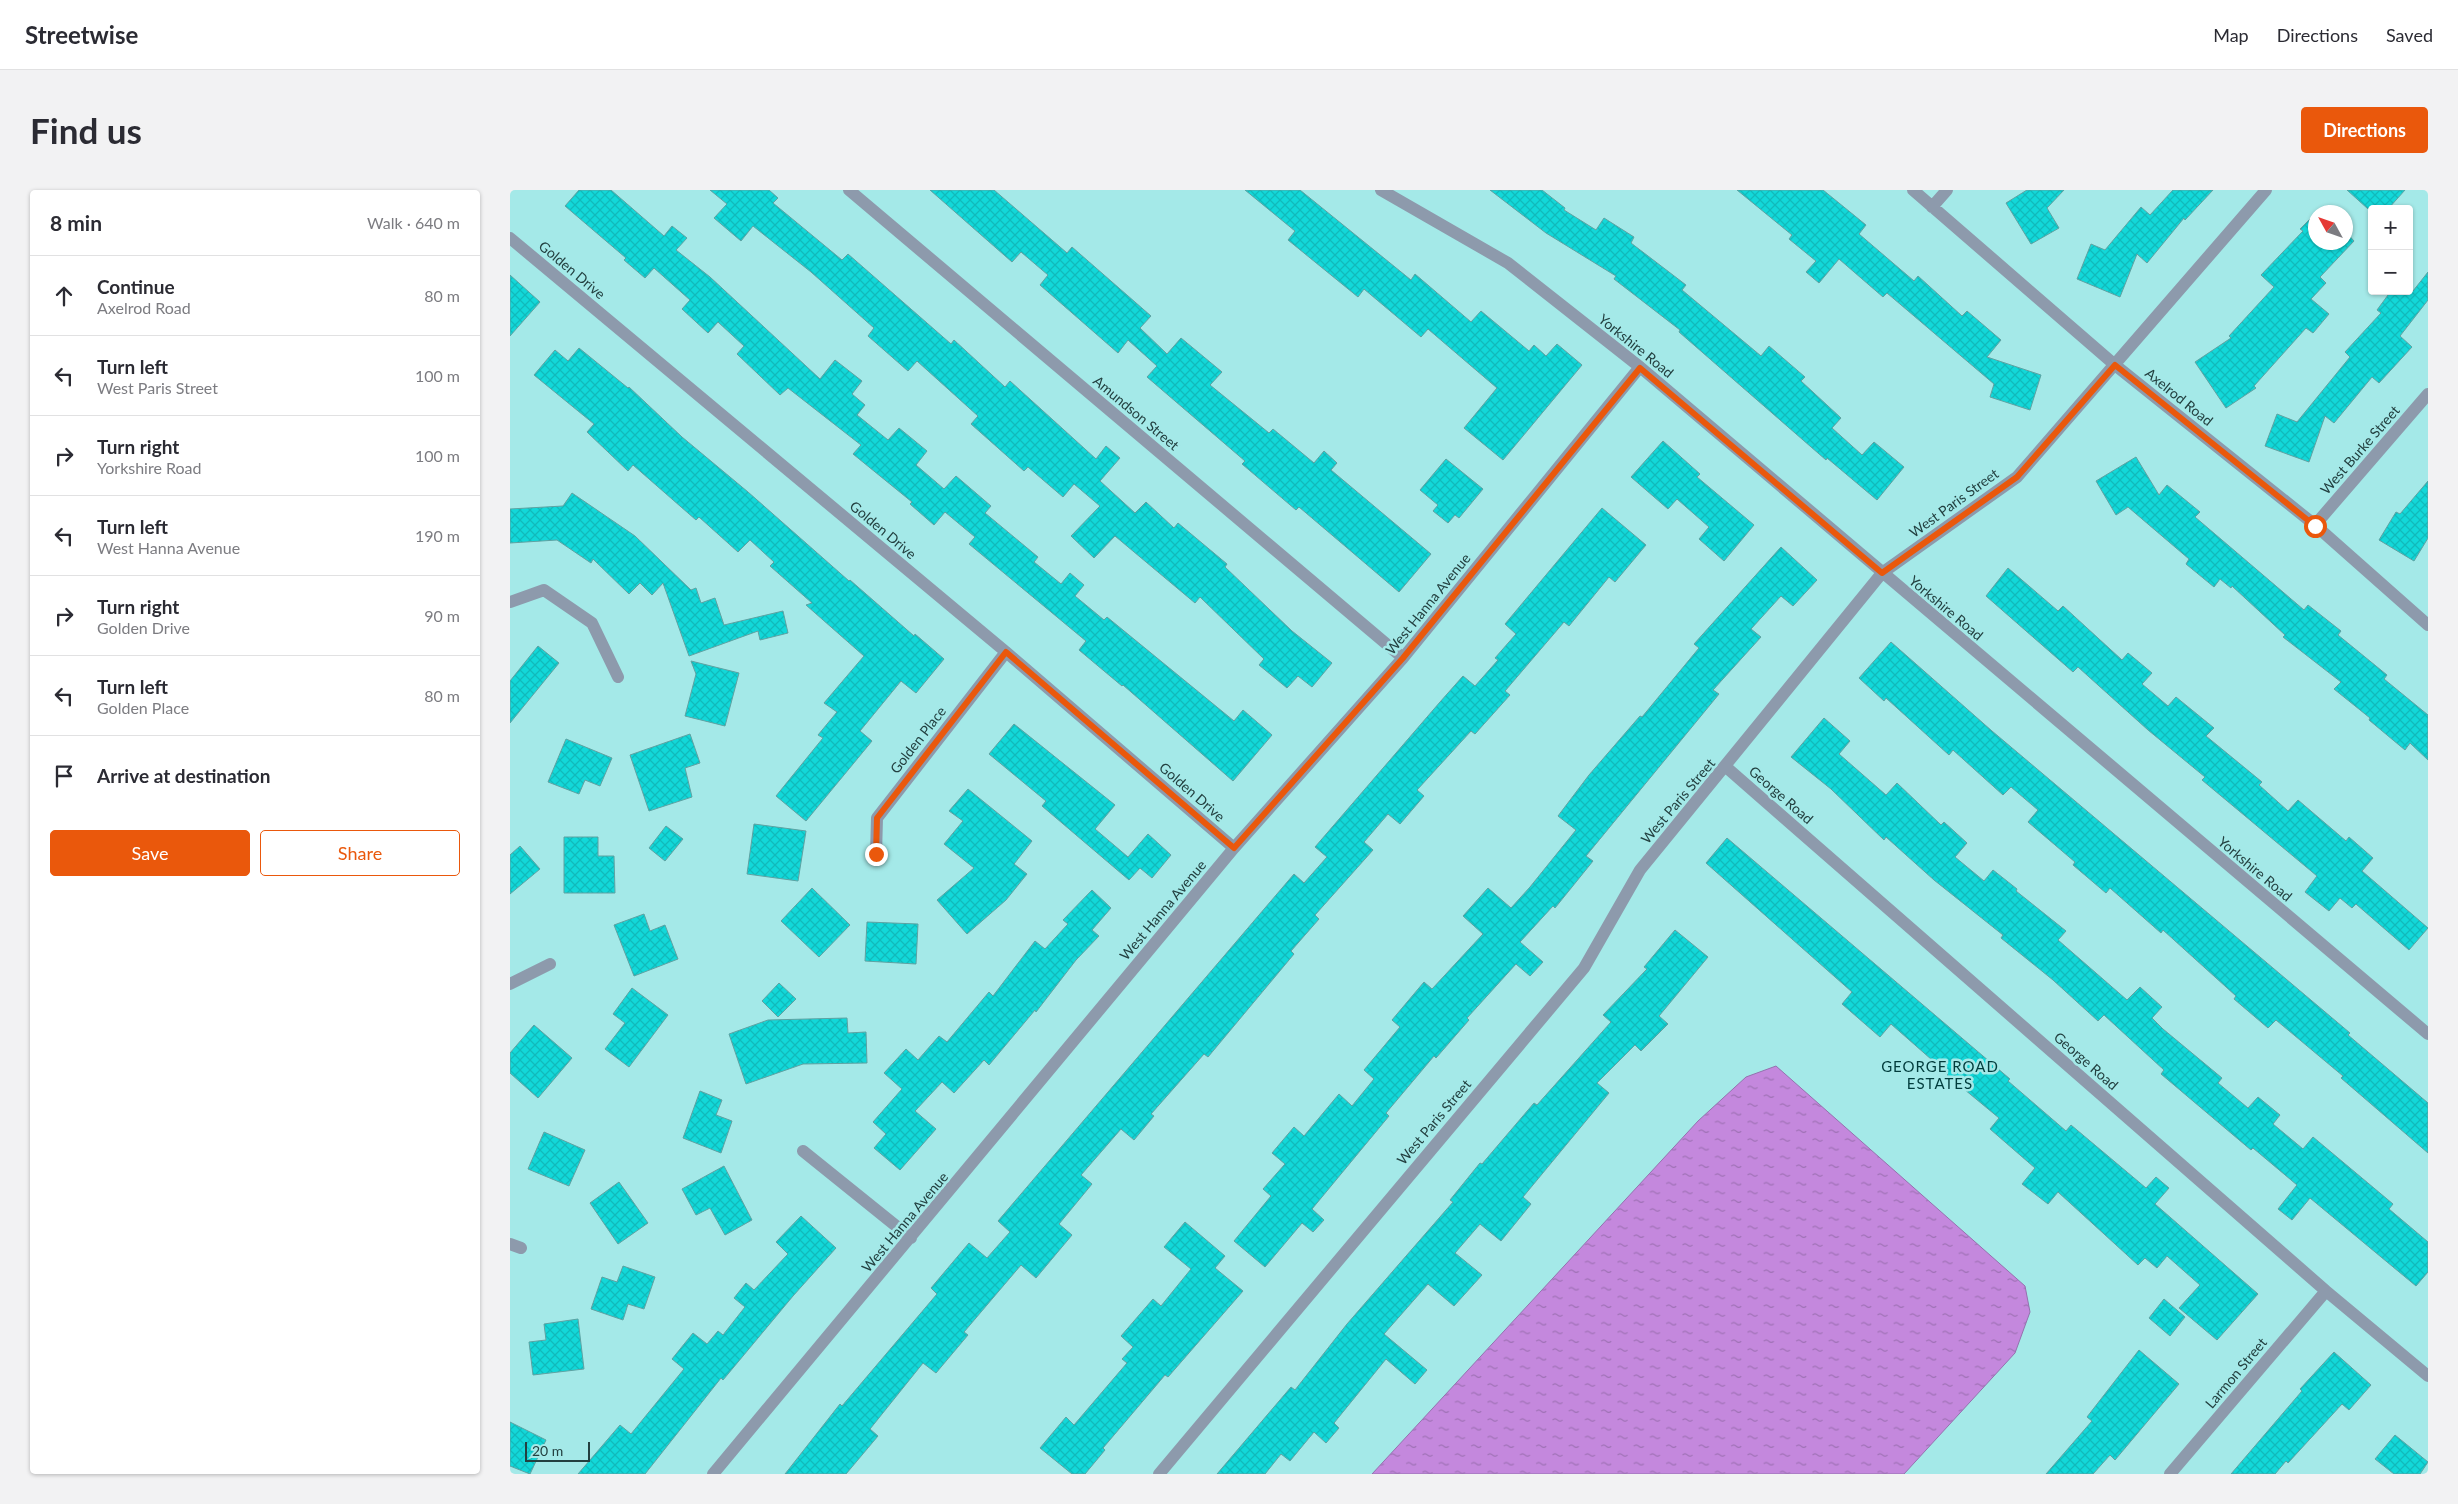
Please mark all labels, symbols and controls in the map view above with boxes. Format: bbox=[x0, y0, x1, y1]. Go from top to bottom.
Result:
text: Streetwise bbox=[25, 20, 138, 49]
text: Map bbox=[2213, 24, 2249, 46]
text: Directions bbox=[2277, 24, 2358, 46]
text: Saved bbox=[2386, 24, 2433, 46]
button: Directions bbox=[2301, 107, 2428, 153]
text: Find us bbox=[30, 109, 142, 151]
north arrow bbox=[2308, 205, 2353, 250]
map controls bbox=[2368, 205, 2413, 295]
button: + bbox=[2368, 205, 2413, 250]
text: 8 min bbox=[50, 210, 102, 235]
text: Walk · 640 m bbox=[367, 213, 460, 232]
street label: Golden Drive bbox=[536, 237, 609, 302]
button: − bbox=[2368, 250, 2413, 295]
text: Continue bbox=[97, 275, 175, 298]
icon: ahead bbox=[50, 282, 78, 310]
text: 80 m bbox=[424, 286, 460, 305]
text: Axelrod Road bbox=[97, 298, 191, 317]
street label: Yorkshire Road bbox=[1595, 310, 1677, 381]
text: Turn left bbox=[97, 355, 168, 378]
icon: left bbox=[50, 362, 78, 390]
street label: Axelrod Road bbox=[2142, 364, 2217, 429]
text: 100 m bbox=[415, 366, 460, 385]
street label: Amundson Street bbox=[1090, 372, 1183, 453]
text: West Paris Street bbox=[97, 378, 218, 397]
street label: West Burke Street bbox=[2316, 402, 2403, 498]
text: Turn right bbox=[97, 435, 179, 458]
icon: right bbox=[50, 442, 78, 470]
text: 100 m bbox=[415, 446, 460, 465]
text: Yorkshire Road bbox=[97, 458, 201, 477]
street label: West Paris Street bbox=[1906, 465, 2002, 541]
street label: Golden Drive bbox=[847, 497, 920, 562]
text: Turn left bbox=[97, 515, 168, 538]
route start bbox=[2304, 515, 2327, 538]
icon: left bbox=[50, 522, 78, 550]
text: 190 m bbox=[415, 526, 460, 545]
text: West Hanna Avenue bbox=[97, 538, 240, 557]
street label: West Hanna Avenue bbox=[1382, 550, 1474, 658]
street label: Yorkshire Road bbox=[1906, 572, 1987, 644]
text: Turn right bbox=[97, 595, 179, 618]
icon: right bbox=[50, 602, 78, 630]
text: 90 m bbox=[424, 606, 460, 625]
text: Golden Drive bbox=[97, 618, 190, 637]
text: Turn left bbox=[97, 675, 168, 698]
icon: left bbox=[50, 682, 78, 710]
text: 80 m bbox=[424, 686, 460, 705]
text: Golden Place bbox=[97, 698, 189, 717]
street label: Golden Place bbox=[886, 703, 949, 777]
street label: West Paris Street bbox=[1637, 755, 1718, 847]
street label: Golden Drive bbox=[1156, 759, 1229, 825]
icon: arrive bbox=[50, 762, 78, 790]
street label: George Road bbox=[1746, 762, 1817, 827]
text: Arrive at destination bbox=[97, 764, 270, 787]
button: Save bbox=[50, 830, 250, 876]
button: Share bbox=[260, 830, 460, 876]
street label: Yorkshire Road bbox=[2215, 833, 2296, 905]
route end bbox=[865, 843, 888, 866]
street label: West Hanna Avenue bbox=[1116, 856, 1209, 963]
street label: George Road bbox=[2051, 1028, 2122, 1093]
district label: GEORGE ROAD ESTATES bbox=[1881, 1057, 1999, 1092]
street label: West Paris Street bbox=[1393, 1076, 1474, 1168]
street label: West Hanna Avenue bbox=[858, 1168, 951, 1275]
street label: Larmon Street bbox=[2201, 1334, 2270, 1411]
scale bar bbox=[525, 1439, 590, 1462]
text: 20 m bbox=[532, 1442, 563, 1459]

